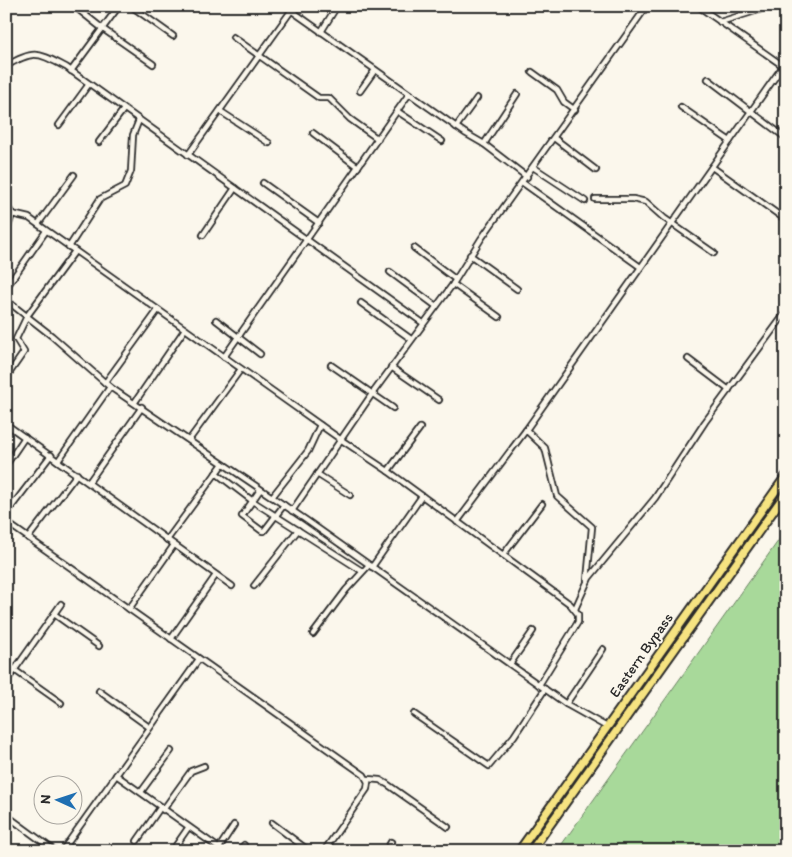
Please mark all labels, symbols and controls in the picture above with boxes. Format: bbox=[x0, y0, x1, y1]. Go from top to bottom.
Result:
street label: Eastern Bypass bbox=[605, 609, 677, 701]
north arrow bbox=[32, 774, 82, 824]
text: N bbox=[37, 794, 54, 805]

